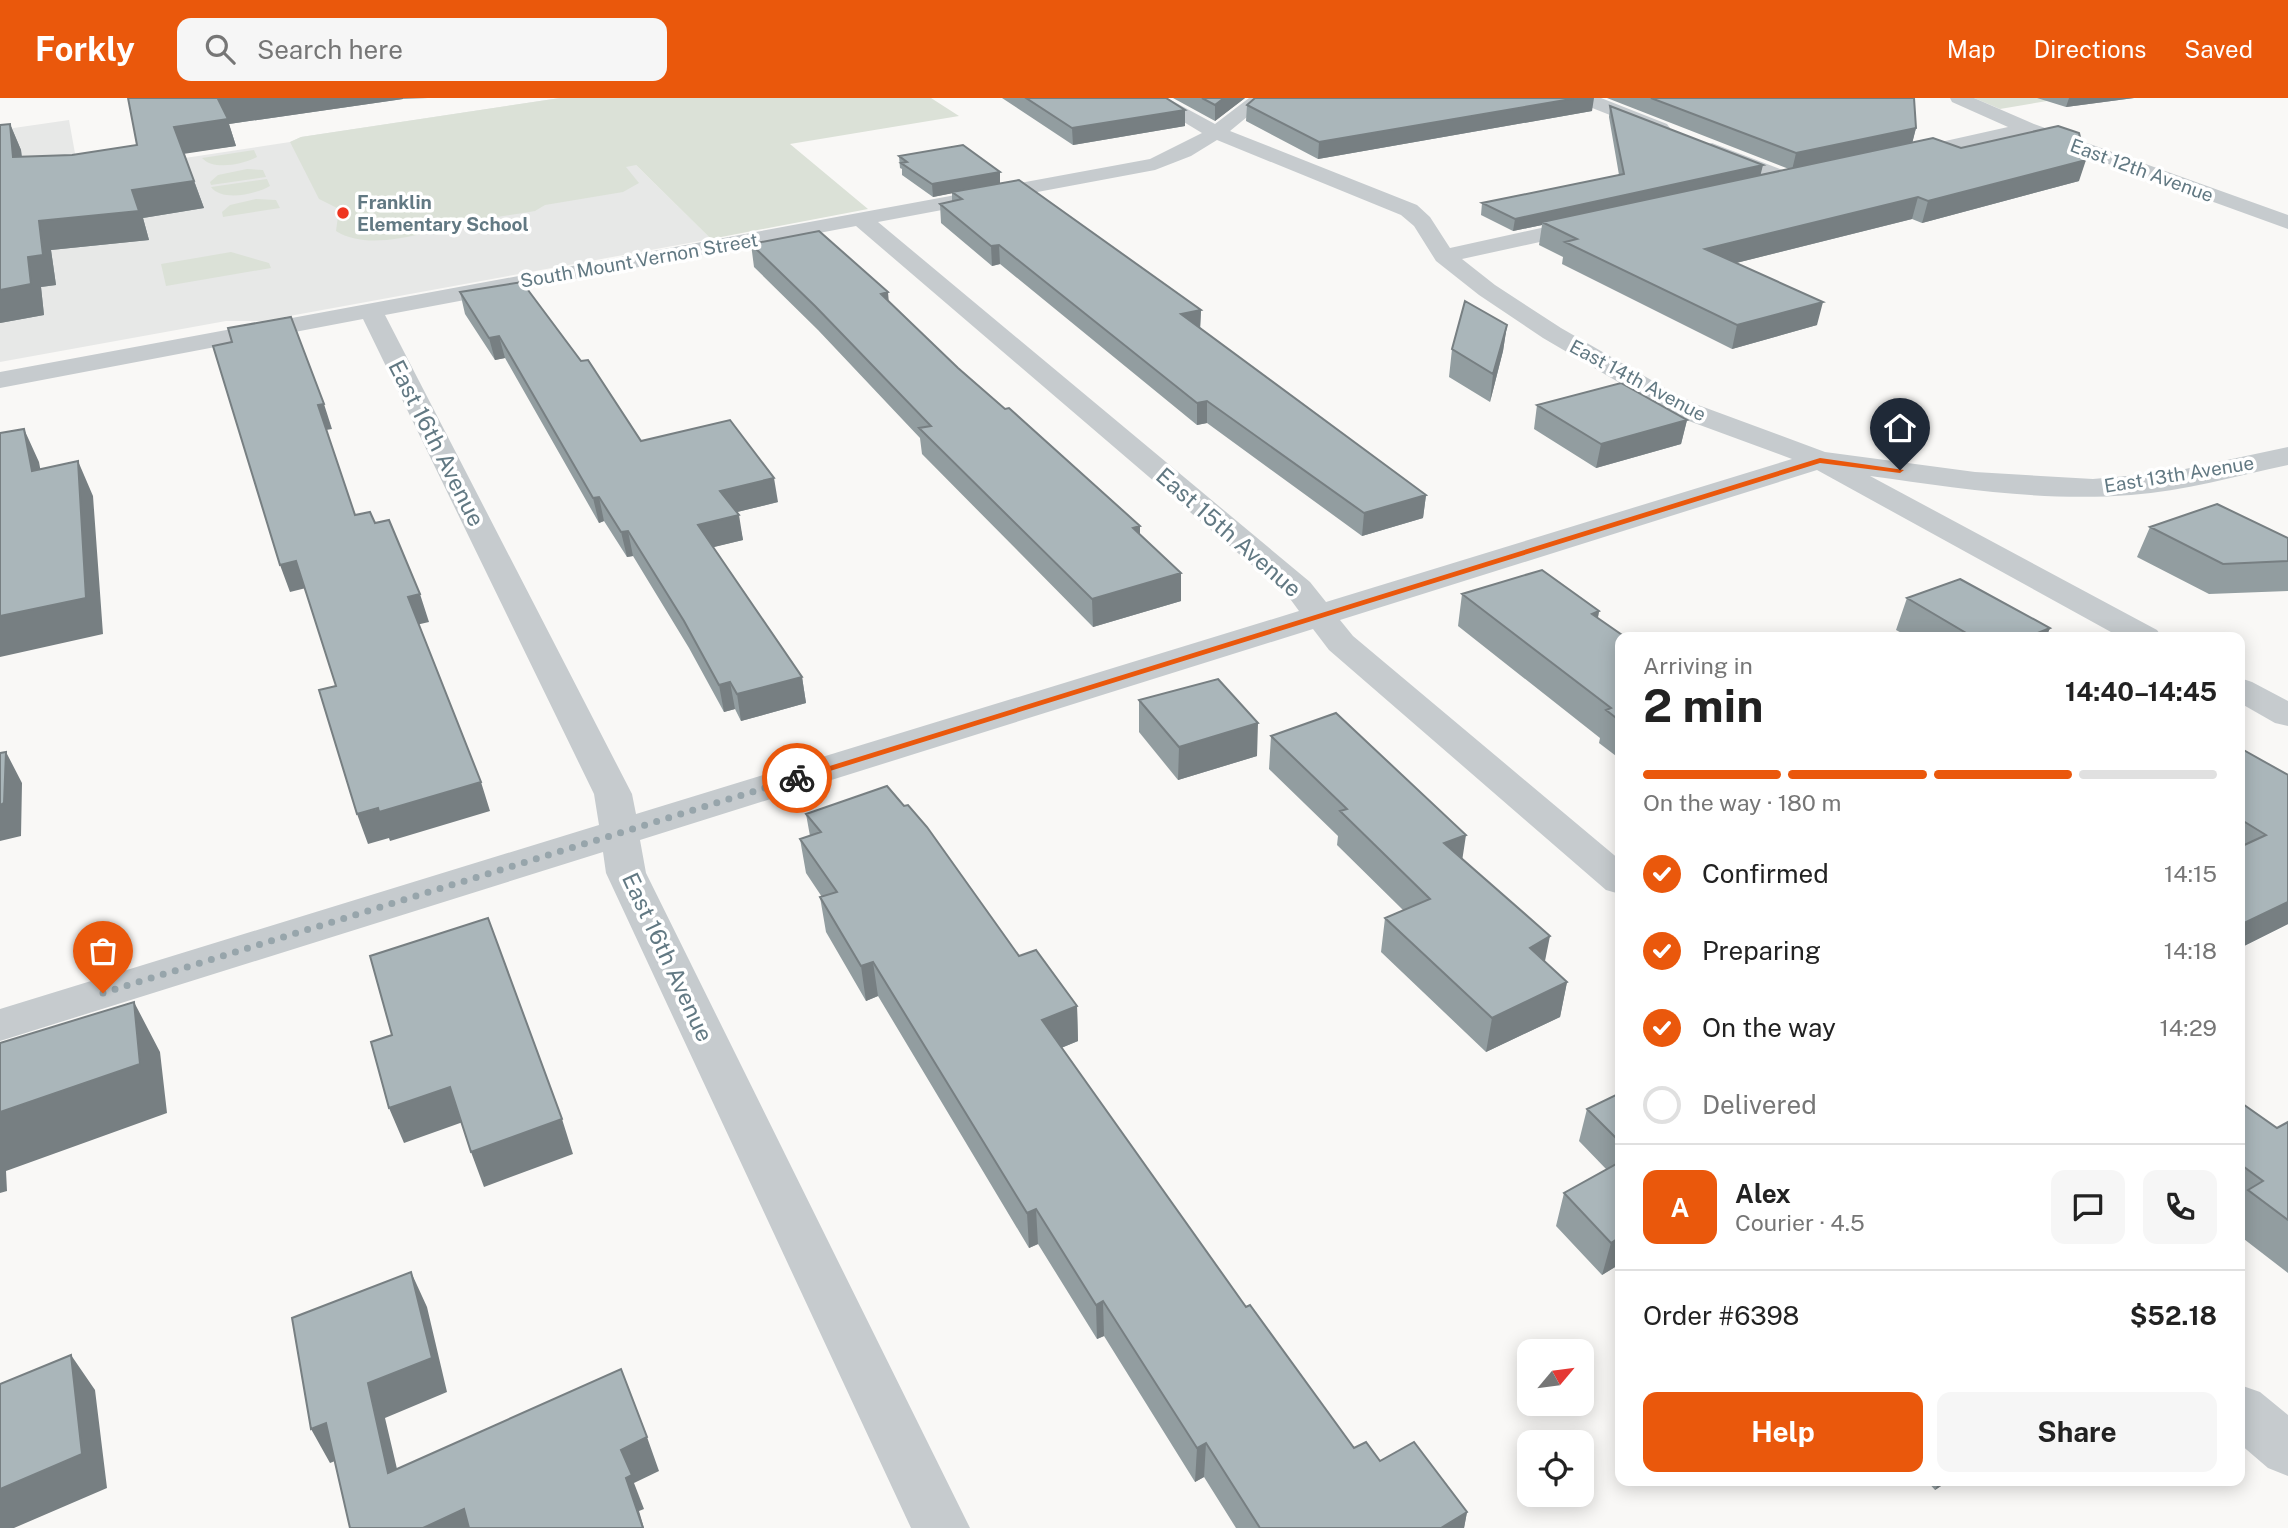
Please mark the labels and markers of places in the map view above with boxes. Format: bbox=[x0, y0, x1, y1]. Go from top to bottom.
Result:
place label: Franklin Elementary School bbox=[357, 191, 529, 235]
marker: Franklin Elementary School bbox=[335, 205, 351, 221]
pin bbox=[1870, 398, 1930, 470]
pin bbox=[73, 921, 133, 993]

